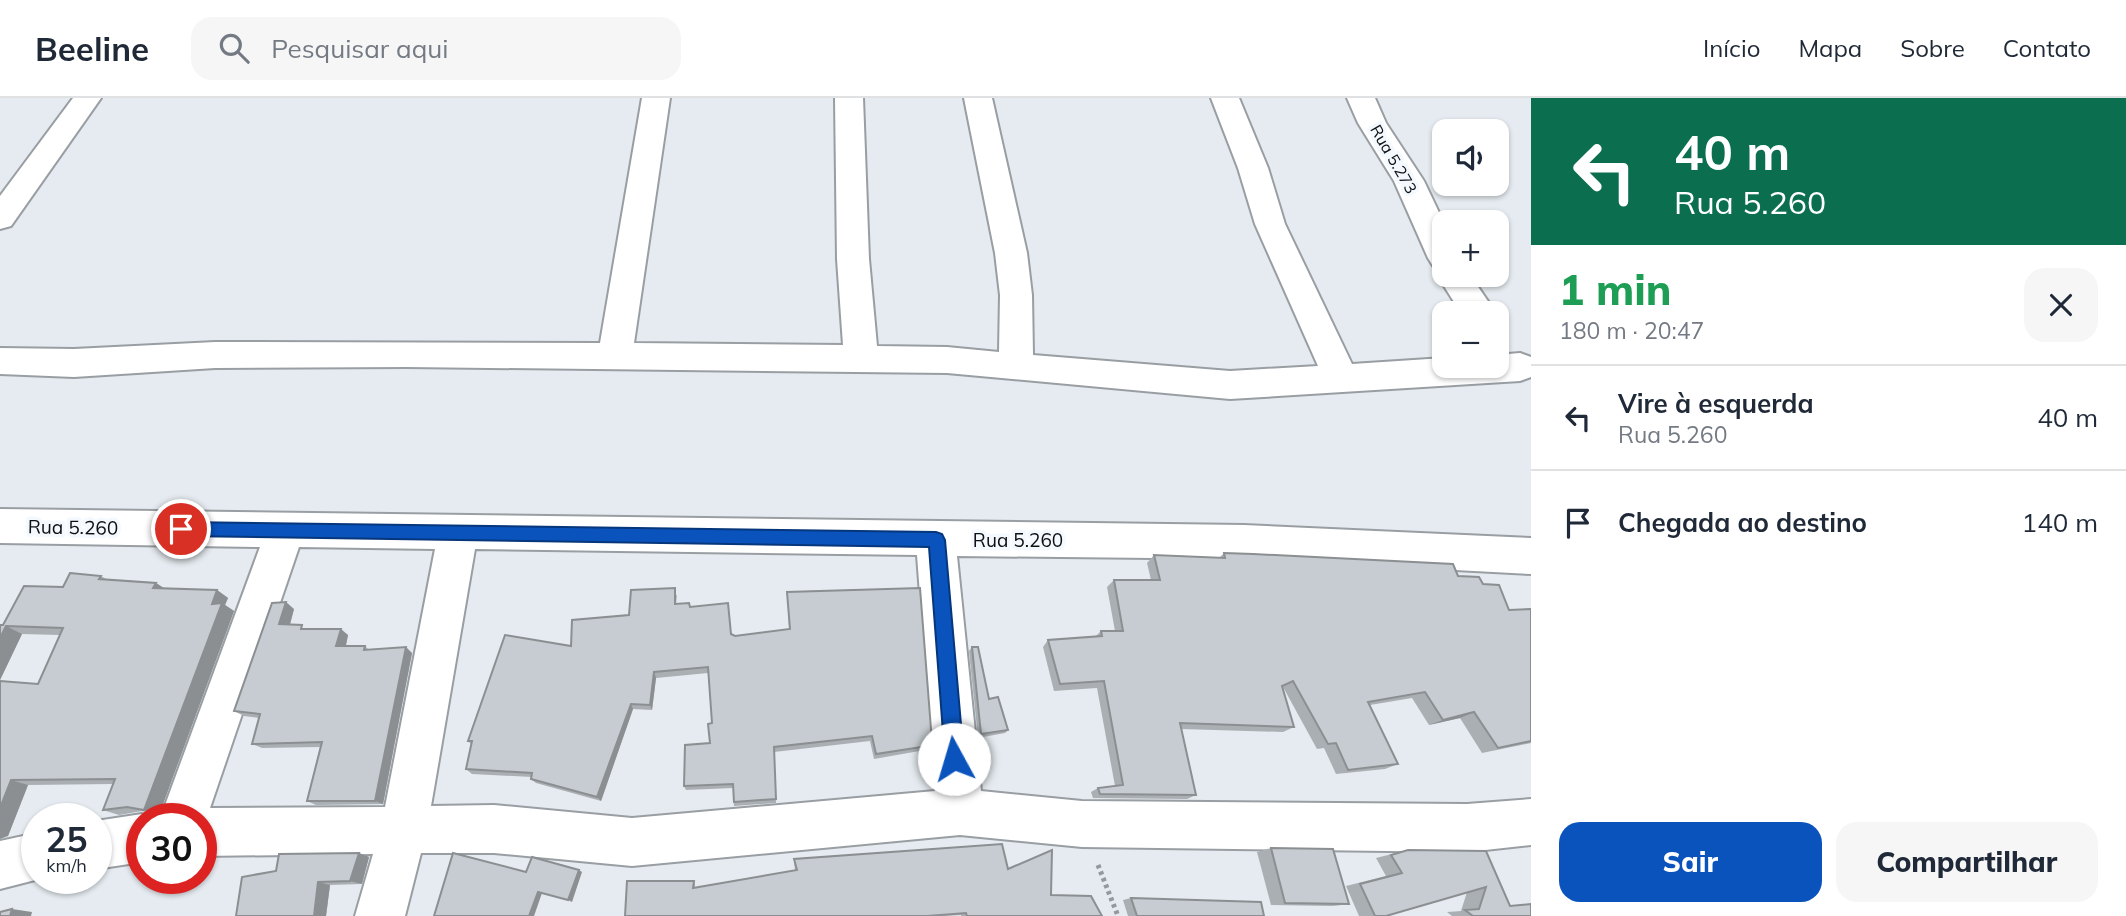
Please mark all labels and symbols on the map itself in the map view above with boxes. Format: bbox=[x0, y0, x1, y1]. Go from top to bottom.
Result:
street label: Rua 5.273 bbox=[1366, 121, 1422, 197]
pin bbox=[151, 499, 211, 559]
street label: Rua 5.260 bbox=[28, 514, 118, 540]
street label: Rua 5.260 bbox=[973, 528, 1063, 552]
position arrow bbox=[917, 722, 991, 796]
speed limit sign: 30 bbox=[126, 803, 217, 894]

